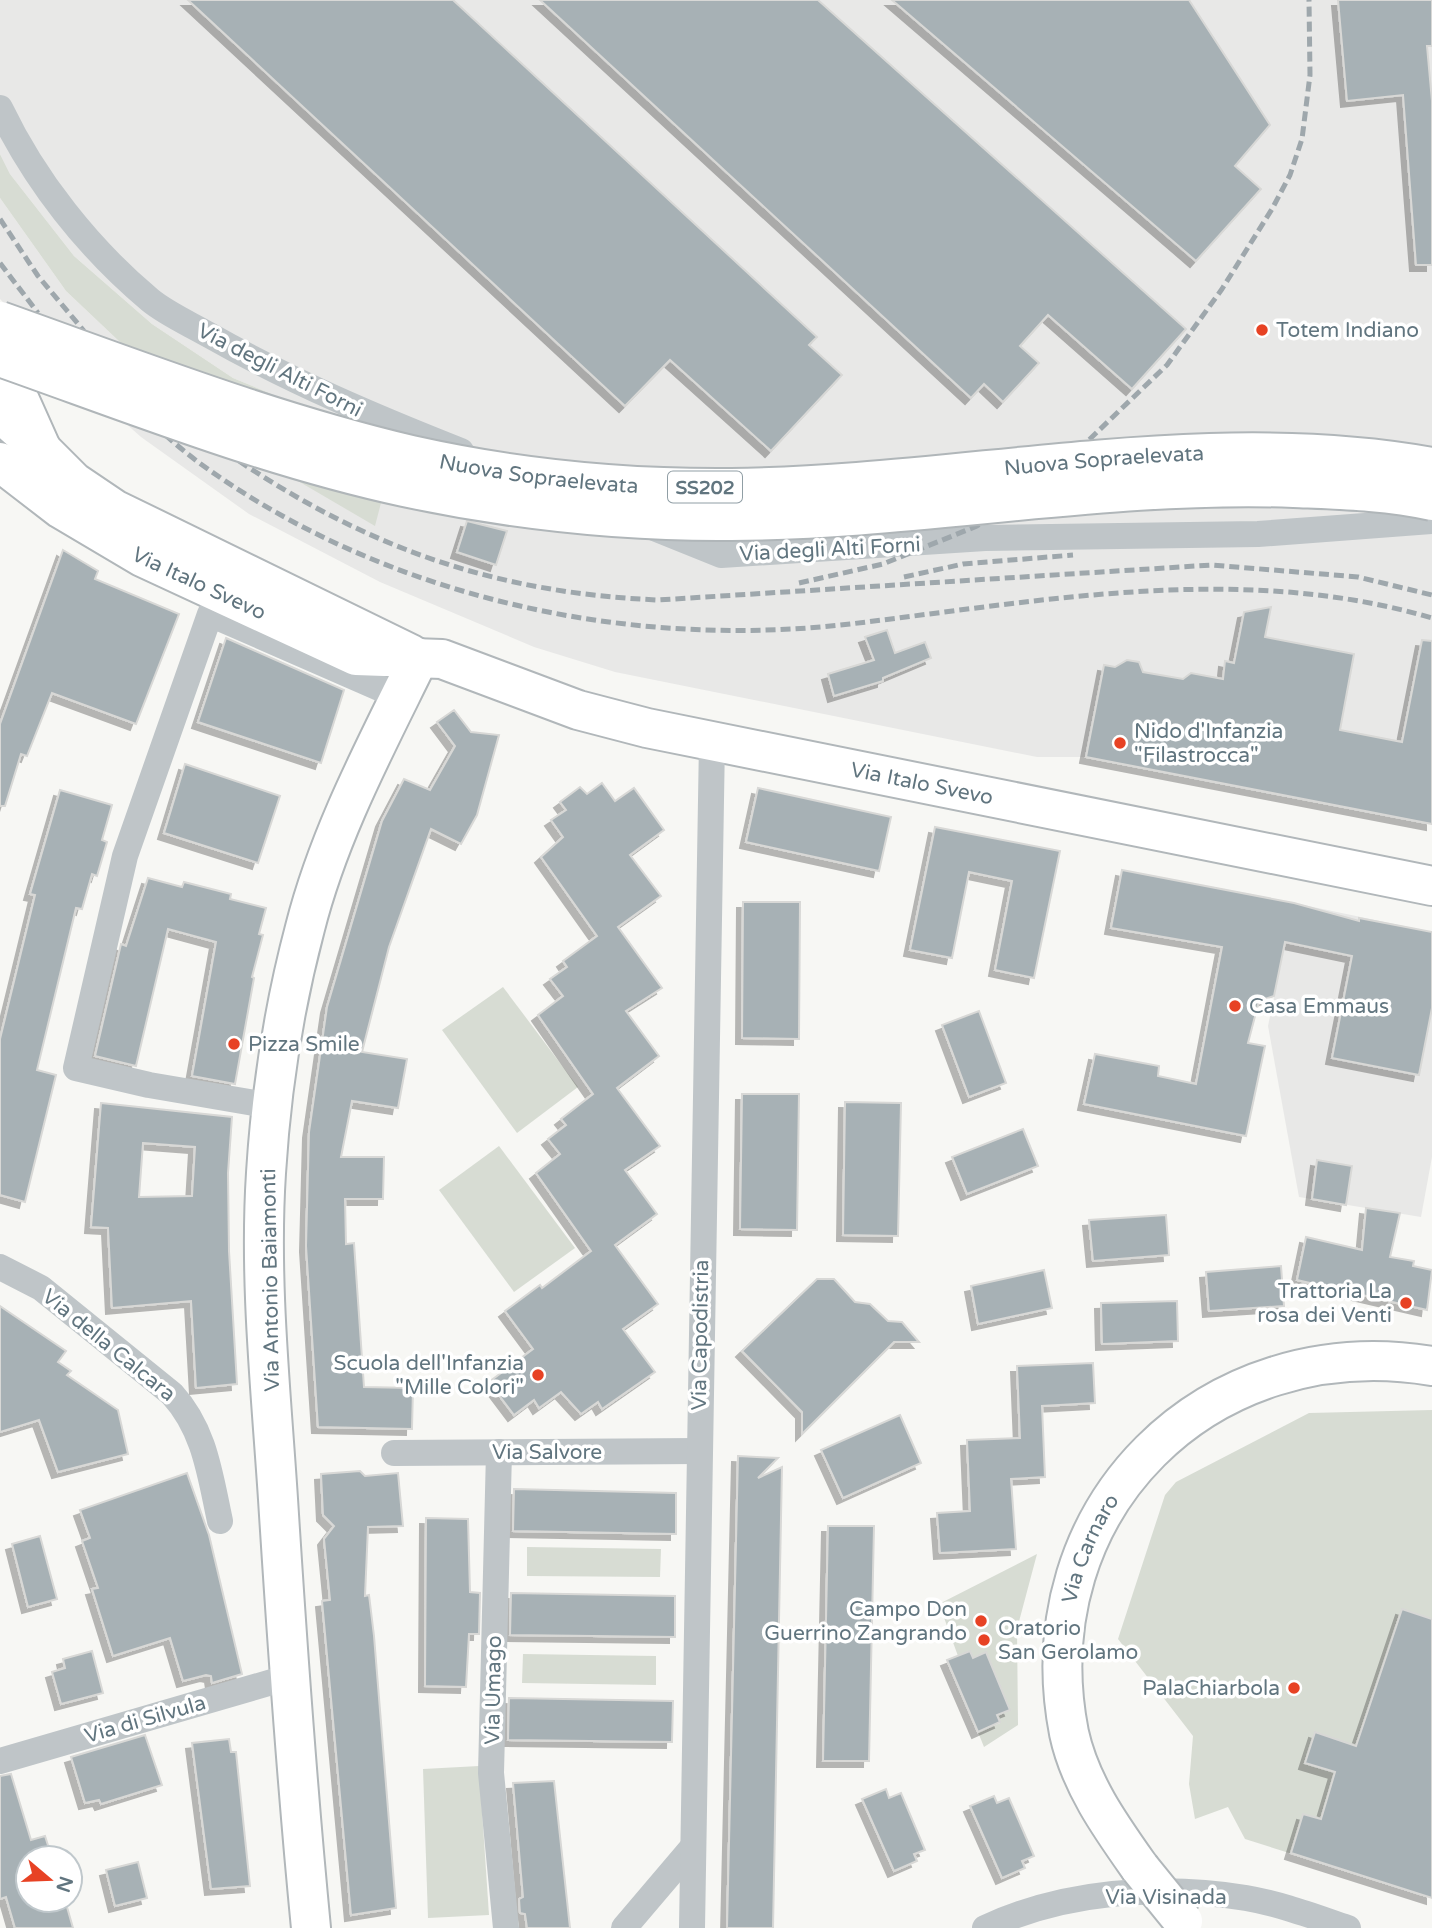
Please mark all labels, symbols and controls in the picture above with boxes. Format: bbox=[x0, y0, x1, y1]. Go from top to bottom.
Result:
street label: Via degli Alti Forni bbox=[193, 318, 366, 423]
place label: Totem Indiano bbox=[1276, 318, 1419, 343]
marker: Totem Indiano bbox=[1254, 322, 1270, 338]
street label: Nuova Sopraelevata bbox=[1003, 441, 1204, 481]
street label: Nuova Sopraelevata bbox=[437, 449, 639, 499]
road number: SS202 bbox=[668, 472, 742, 502]
street label: Via degli Alti Forni bbox=[739, 532, 921, 567]
street label: Via Italo Svevo bbox=[127, 542, 270, 626]
place label: Nido d'Infanzia "Filastrocca" bbox=[1134, 719, 1283, 768]
marker: Nido d'Infanzia "Filastrocca" bbox=[1112, 735, 1128, 751]
street label: Via Italo Svevo bbox=[848, 757, 995, 810]
place label: Casa Emmaus bbox=[1249, 994, 1389, 1019]
marker: Casa Emmaus bbox=[1227, 998, 1243, 1014]
place label: Pizza Smile bbox=[248, 1032, 360, 1057]
marker: Pizza Smile bbox=[226, 1036, 242, 1052]
street label: Via Antonio Baiamonti bbox=[256, 1168, 285, 1392]
street label: Via Capodistria bbox=[687, 1259, 714, 1411]
place label: Trattoria La rosa dei Venti bbox=[1257, 1279, 1392, 1328]
street label: Via della Calcara bbox=[37, 1284, 180, 1407]
marker: Trattoria La rosa dei Venti bbox=[1398, 1295, 1414, 1311]
place label: Scuola dell'Infanzia "Mille Colori" bbox=[334, 1351, 524, 1400]
marker: Scuola dell'Infanzia "Mille Colori" bbox=[530, 1367, 546, 1383]
street label: Via Salvore bbox=[492, 1440, 602, 1465]
street label: Via Carnaro bbox=[1057, 1489, 1124, 1606]
place label: Campo Don Guerrino Zangrando bbox=[764, 1597, 967, 1646]
marker: Campo Don Guerrino Zangrando bbox=[973, 1613, 989, 1629]
place label: Oratorio San Gerolamo bbox=[998, 1616, 1138, 1665]
marker: Oratorio San Gerolamo bbox=[976, 1632, 992, 1648]
street label: Via Umago bbox=[480, 1635, 507, 1745]
place label: PalaChiarbola bbox=[1142, 1676, 1280, 1701]
marker: PalaChiarbola bbox=[1286, 1680, 1302, 1696]
street label: Via di Silvula bbox=[82, 1690, 209, 1749]
north arrow bbox=[14, 1844, 84, 1914]
text: N bbox=[51, 1873, 77, 1895]
street label: Via Visinada bbox=[1105, 1885, 1227, 1910]

